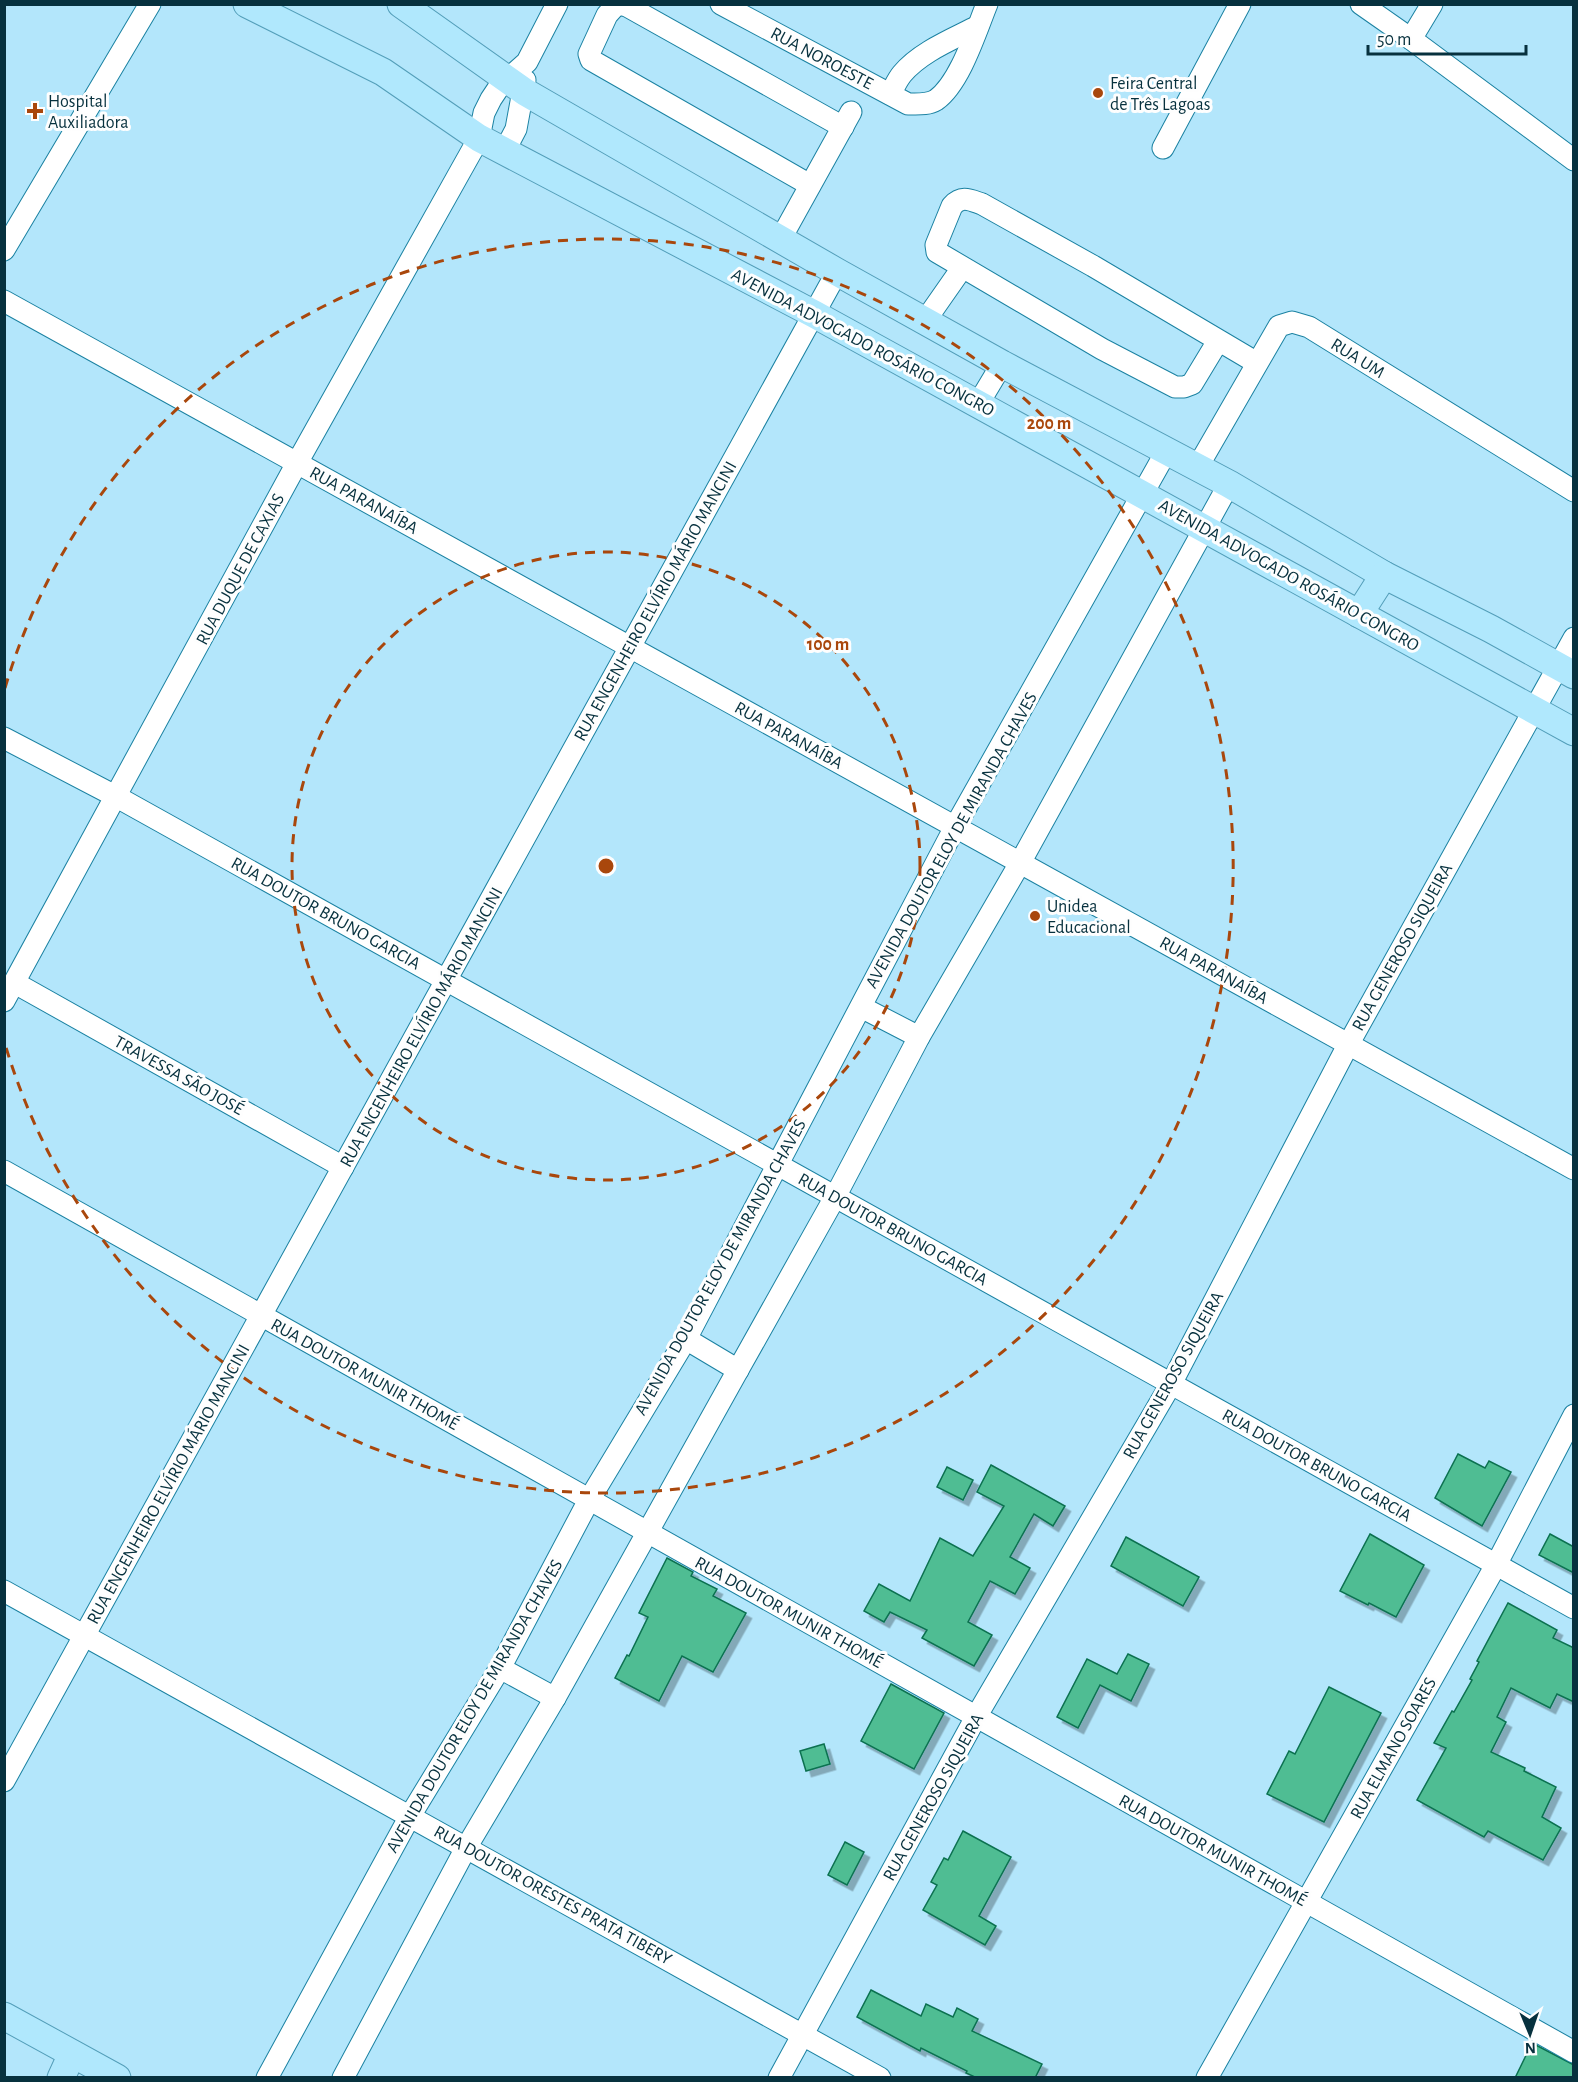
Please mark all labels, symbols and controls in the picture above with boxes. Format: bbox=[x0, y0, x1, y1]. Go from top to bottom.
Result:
scale bar bbox=[1368, 18, 1526, 56]
street label: RUA NOROESTE bbox=[767, 24, 876, 94]
text: 50 m bbox=[1377, 31, 1411, 49]
place label: Feira Central de Três Lagoas bbox=[1110, 75, 1210, 114]
marker: Feira Central de Três Lagoas bbox=[1091, 86, 1105, 100]
place label: Hospital Auxiliadora bbox=[48, 93, 128, 132]
marker: Hospital Auxiliadora bbox=[26, 102, 44, 120]
street label: AVENIDA ADVOGADO ROSÁRIO CONGRO bbox=[728, 263, 998, 420]
street label: RUA UM bbox=[1327, 335, 1387, 382]
text: 200 m bbox=[1027, 415, 1071, 433]
street label: RUA ENGENHEIRO ELVÍRIO MÁRIO MANCINI bbox=[569, 457, 741, 744]
street label: RUA PARANAÍBA bbox=[306, 461, 423, 538]
street label: RUA DUQUE DE CAXIAS bbox=[193, 491, 288, 648]
street label: AVENIDA ADVOGADO ROSÁRIO CONGRO bbox=[1155, 494, 1423, 655]
text: 100 m bbox=[807, 636, 849, 654]
street label: AVENIDA DOUTOR ELOY DE MIRANDA CHAVES bbox=[863, 690, 1041, 991]
street label: RUA PARANAÍBA bbox=[731, 696, 848, 773]
street label: RUA DOUTOR BRUNO GARCIA bbox=[228, 854, 424, 974]
centre of rings bbox=[596, 856, 616, 876]
street label: RUA GENEROSO SIQUEIRA bbox=[1349, 860, 1457, 1034]
street label: RUA ENGENHEIRO ELVÍRIO MÁRIO MANCINI bbox=[335, 883, 507, 1170]
place label: Unidea Educacional bbox=[1047, 898, 1131, 937]
marker: Unidea Educacional bbox=[1028, 909, 1042, 923]
street label: RUA PARANAÍBA bbox=[1156, 931, 1273, 1008]
street label: TRAVESSA SÃO JOSÉ bbox=[111, 1030, 248, 1119]
street label: AVENIDA DOUTOR ELOY DE MIRANDA CHAVES bbox=[632, 1117, 810, 1418]
street label: RUA DOUTOR BRUNO GARCIA bbox=[795, 1170, 991, 1290]
street label: RUA GENEROSO SIQUEIRA bbox=[1120, 1288, 1228, 1462]
street label: RUA DOUTOR MUNIR THOMÉ bbox=[268, 1313, 463, 1434]
street label: RUA ENGENHEIRO ELVÍRIO MÁRIO MANCINI bbox=[82, 1340, 254, 1627]
street label: RUA DOUTOR BRUNO GARCIA bbox=[1219, 1406, 1415, 1526]
street label: RUA DOUTOR MUNIR THOMÉ bbox=[692, 1551, 887, 1672]
street label: AVENIDA DOUTOR ELOY DE MIRANDA CHAVES bbox=[383, 1557, 566, 1856]
street label: RUA ELMANO SOARES bbox=[1348, 1675, 1440, 1822]
street label: RUA GENEROSO SIQUEIRA bbox=[880, 1710, 988, 1884]
street label: RUA DOUTOR MUNIR THOMÉ bbox=[1116, 1789, 1311, 1910]
street label: RUA DOUTOR ORESTES PRATA TIBERY bbox=[431, 1823, 675, 1969]
north arrow bbox=[1500, 2004, 1560, 2064]
text: N bbox=[1525, 2040, 1536, 2056]

